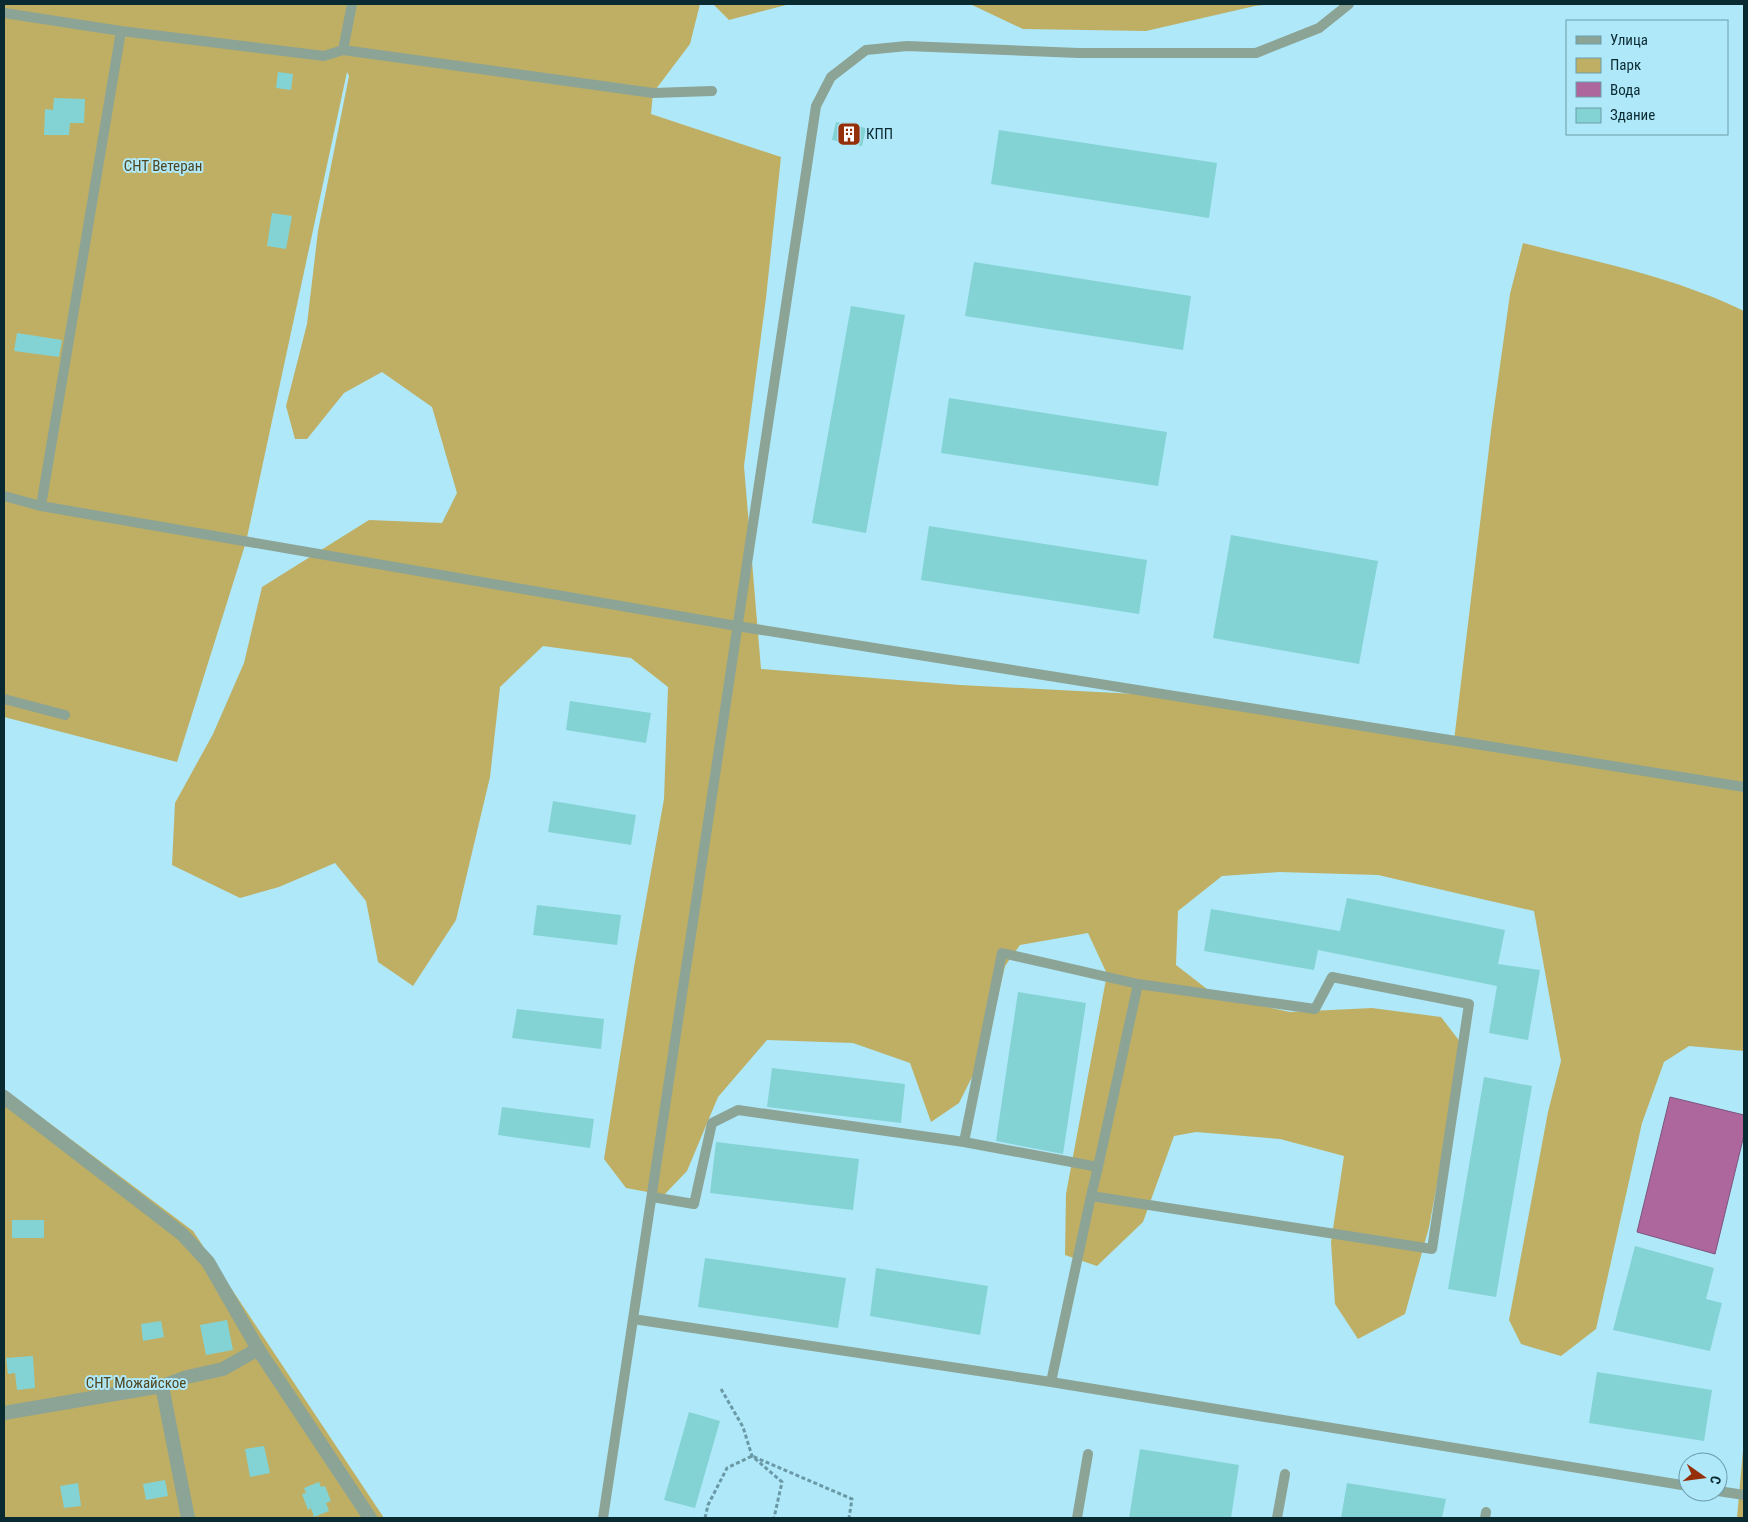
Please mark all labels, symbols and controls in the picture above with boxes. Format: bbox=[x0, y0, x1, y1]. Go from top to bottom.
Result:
legend bbox=[1566, 20, 1728, 135]
text: Улица bbox=[1610, 31, 1648, 49]
text: Парк bbox=[1610, 56, 1641, 74]
text: Вода bbox=[1610, 81, 1640, 99]
text: Здание bbox=[1610, 106, 1655, 124]
building icon: КПП bbox=[836, 121, 862, 147]
place label: КПП bbox=[866, 125, 893, 143]
park label: СНТ Ветеран bbox=[124, 157, 202, 175]
park label: СНТ Можайское bbox=[86, 1374, 186, 1392]
north arrow bbox=[1678, 1452, 1728, 1502]
text: С bbox=[1707, 1474, 1724, 1486]

